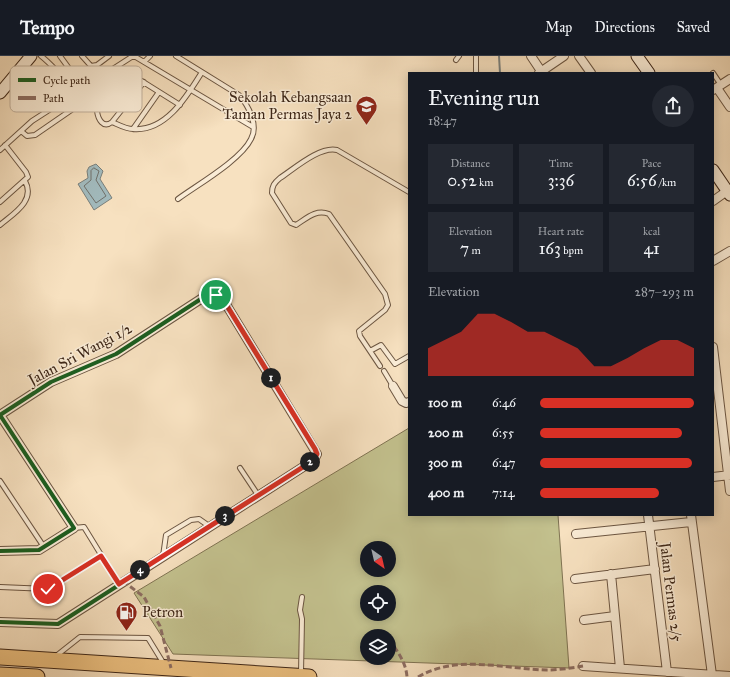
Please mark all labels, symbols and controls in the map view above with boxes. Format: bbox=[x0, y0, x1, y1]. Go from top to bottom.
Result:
text: Tempo bbox=[20, 16, 75, 39]
text: Map bbox=[545, 19, 572, 36]
text: Directions bbox=[594, 19, 655, 36]
text: Saved bbox=[677, 19, 710, 36]
legend bbox=[10, 66, 142, 112]
text: Cycle path bbox=[43, 74, 90, 87]
text: Evening run bbox=[428, 84, 540, 111]
button: share bbox=[652, 85, 694, 127]
place label: Sekolah Kebangsaan Taman Permas Jaya 2 bbox=[222, 88, 353, 124]
text: Path bbox=[43, 92, 64, 105]
school or university icon: Sekolah Kebangsaan Taman Permas Jaya 2 bbox=[354, 93, 380, 126]
text: 18:47 bbox=[428, 113, 457, 129]
text: Distance bbox=[451, 157, 490, 170]
text: Time bbox=[549, 157, 573, 170]
text: Pace bbox=[642, 157, 662, 170]
text: 0.52 bbox=[447, 170, 477, 191]
text: 3:36 bbox=[548, 170, 574, 191]
text: 6:56 bbox=[627, 170, 657, 191]
text: km bbox=[477, 176, 493, 189]
text: /km bbox=[657, 176, 676, 189]
text: Elevation bbox=[448, 225, 492, 238]
text: Heart rate bbox=[538, 225, 584, 238]
text: kcal bbox=[643, 225, 660, 238]
text: 7 bbox=[460, 238, 469, 259]
text: 163 bbox=[539, 238, 561, 259]
text: 41 bbox=[644, 238, 660, 259]
text: m bbox=[469, 244, 481, 257]
text: bpm bbox=[561, 244, 583, 257]
pin bbox=[199, 278, 233, 312]
icon: arrive bbox=[205, 284, 227, 306]
text: Elevation bbox=[428, 284, 480, 300]
text: 287–293 m bbox=[635, 284, 694, 300]
street label: Jalan Sri Wangi 1/2 bbox=[23, 319, 136, 391]
pin: 1 bbox=[261, 368, 281, 388]
text: 1 bbox=[269, 371, 273, 384]
text: 100 m bbox=[428, 395, 462, 411]
text: 6:46 bbox=[492, 395, 516, 411]
text: 200 m bbox=[428, 425, 463, 441]
text: 6:55 bbox=[492, 425, 514, 441]
pin: 2 bbox=[300, 452, 320, 472]
text: 2 bbox=[307, 455, 313, 468]
text: 300 m bbox=[428, 455, 462, 471]
text: 6:47 bbox=[492, 455, 516, 471]
text: 400 m bbox=[428, 485, 464, 501]
text: 7:14 bbox=[492, 485, 515, 501]
pin: 3 bbox=[215, 506, 235, 526]
text: 3 bbox=[223, 509, 227, 522]
street label: Jalan Permas 2/5 bbox=[655, 539, 686, 643]
north arrow bbox=[360, 541, 396, 577]
map controls bbox=[360, 541, 396, 665]
pin: 4 bbox=[130, 560, 150, 580]
text: 4 bbox=[137, 563, 143, 576]
pin bbox=[31, 572, 65, 606]
icon: check bbox=[37, 578, 59, 600]
button: locate bbox=[360, 585, 396, 621]
fuel station icon: Petron bbox=[114, 599, 140, 632]
place label: Petron bbox=[142, 603, 183, 621]
button: layers bbox=[360, 629, 396, 665]

